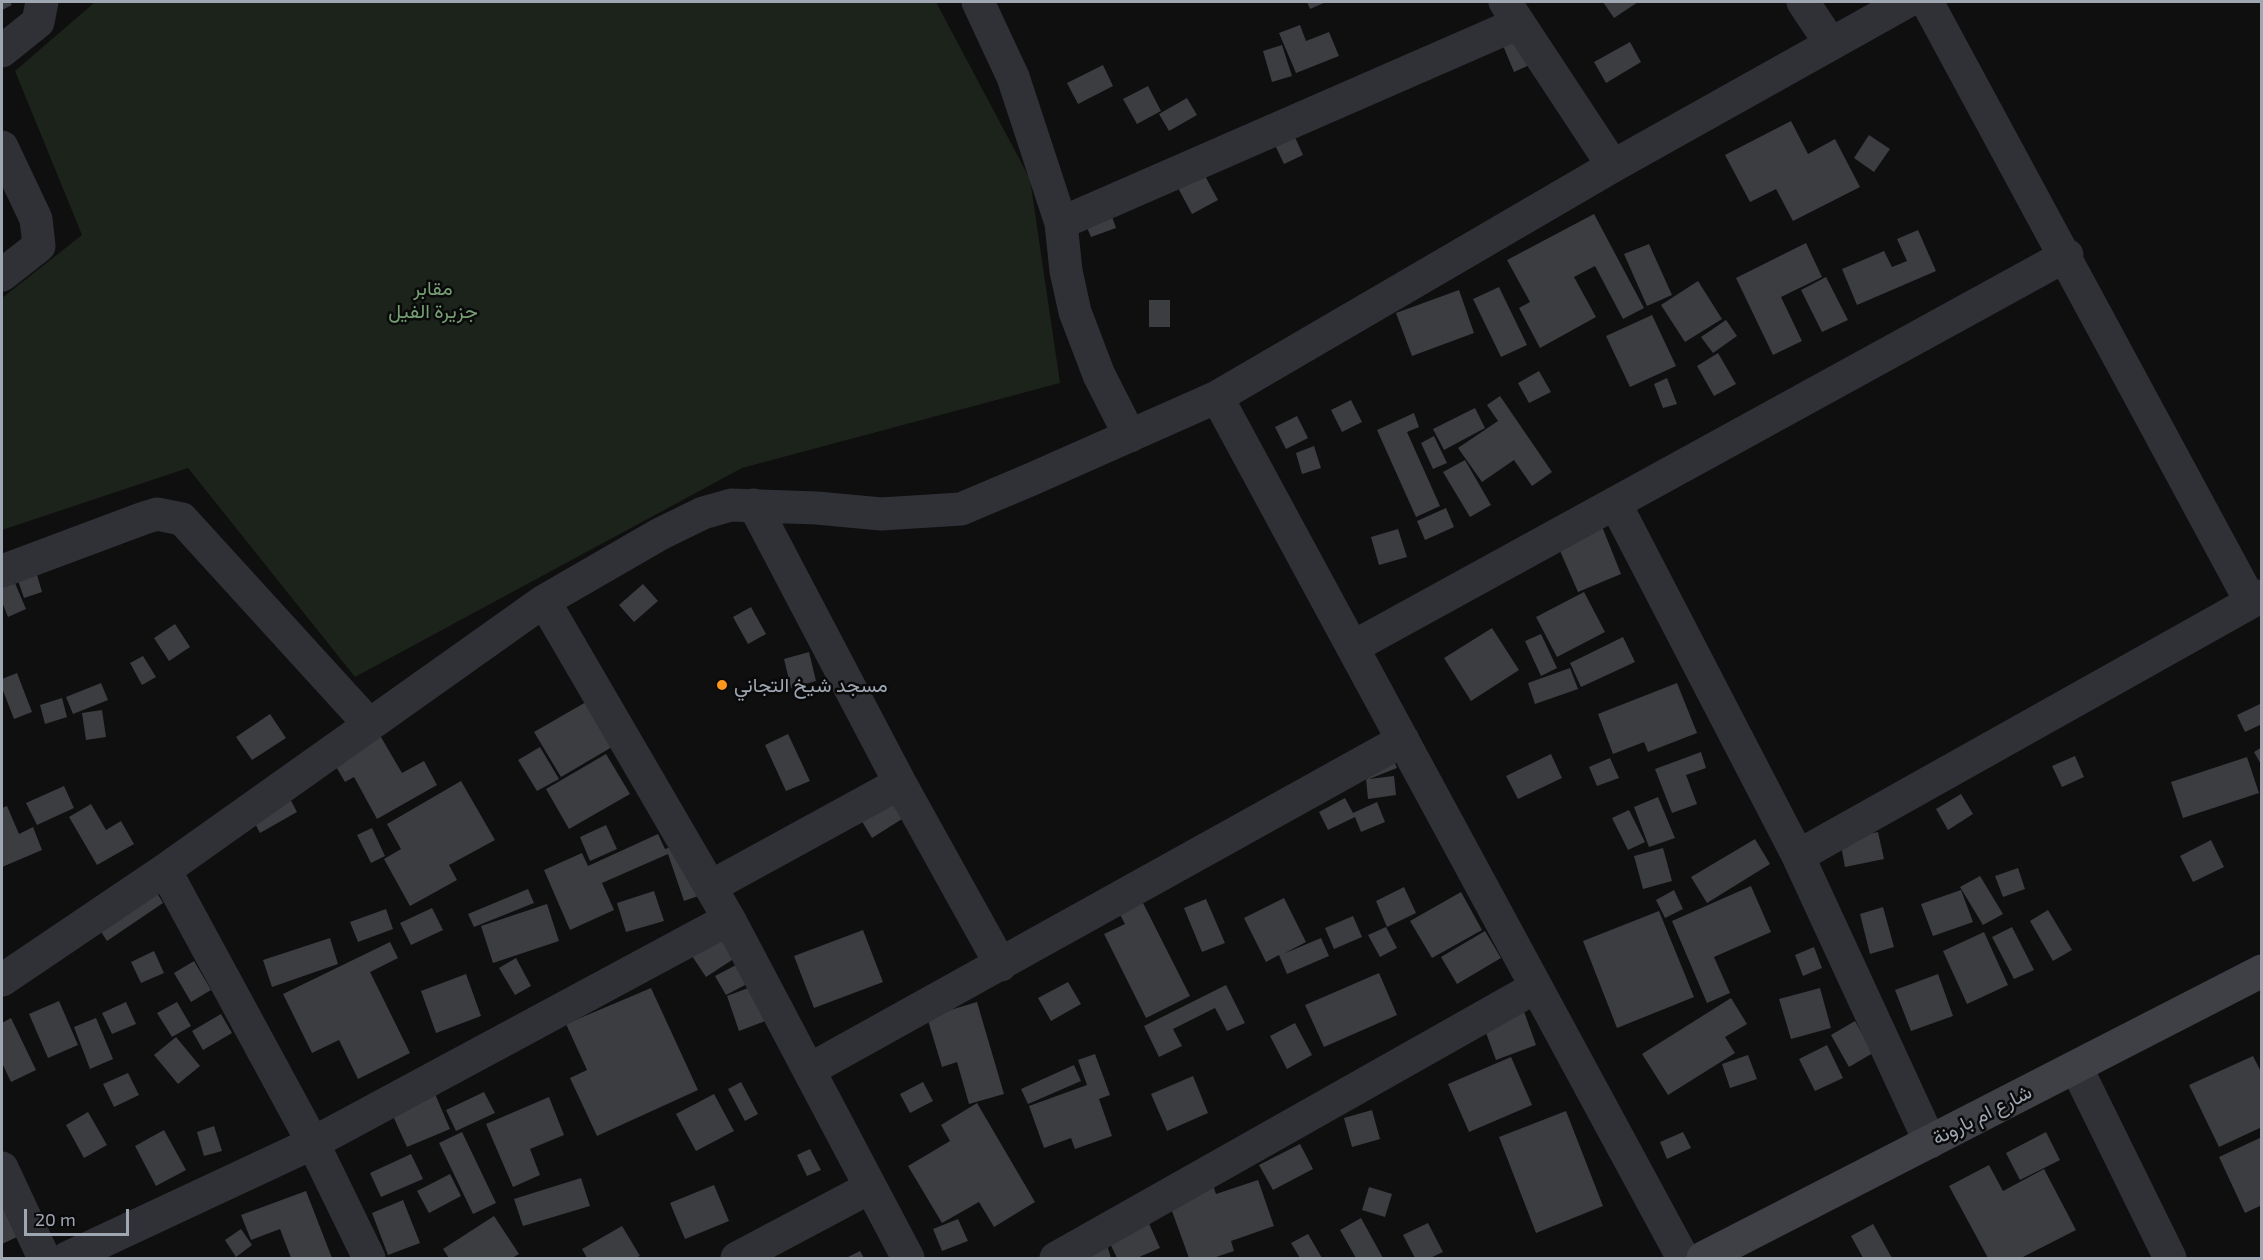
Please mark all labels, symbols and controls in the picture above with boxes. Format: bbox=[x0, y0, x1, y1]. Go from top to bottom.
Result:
park label: مقابر جزيرة الفيل bbox=[388, 276, 478, 323]
place label: مسجد شيخ التجاني bbox=[734, 673, 888, 697]
marker: مسجد شيخ التجاني bbox=[715, 678, 729, 692]
street label: شارع ام بارونة bbox=[1928, 1080, 2036, 1150]
scale bar bbox=[27, 1197, 132, 1235]
text: 20 m bbox=[35, 1208, 76, 1230]

